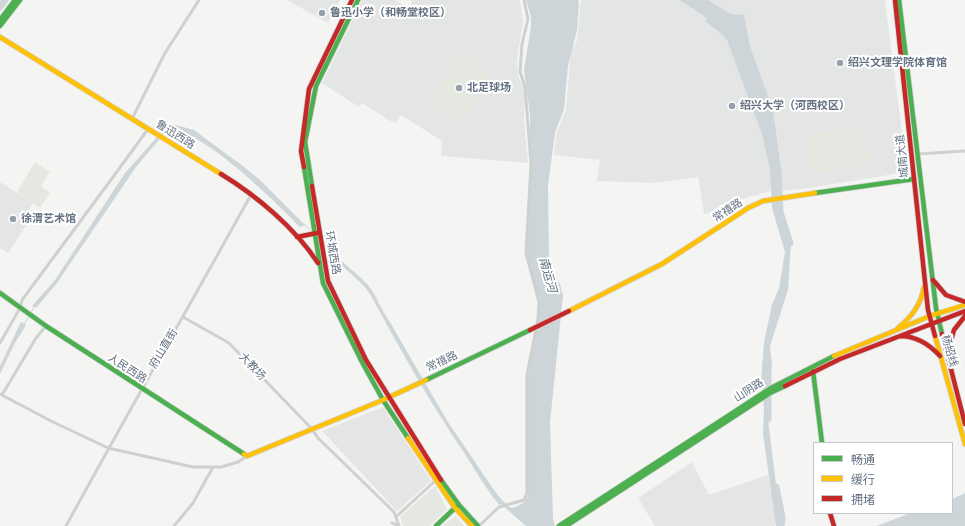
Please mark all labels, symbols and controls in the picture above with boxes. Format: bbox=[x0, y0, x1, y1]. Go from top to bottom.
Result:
place label: 鲁迅小学（和畅堂校区） bbox=[330, 6, 451, 20]
marker: 鲁迅小学（和畅堂校区） bbox=[317, 8, 327, 18]
place label: 绍兴文理学院体育馆 bbox=[848, 56, 947, 70]
marker: 绍兴文理学院体育馆 bbox=[835, 58, 845, 68]
place label: 北足球场 bbox=[467, 81, 511, 95]
marker: 北足球场 bbox=[454, 83, 464, 93]
place label: 绍兴大学（河西校区） bbox=[740, 99, 850, 113]
marker: 绍兴大学（河西校区） bbox=[727, 101, 737, 111]
street label: 鲁迅西路 bbox=[153, 118, 197, 152]
street label: 城南大道 bbox=[894, 133, 912, 179]
street label: 常禧路 bbox=[711, 196, 745, 226]
place label: 徐渭艺术馆 bbox=[21, 212, 76, 226]
marker: 徐渭艺术馆 bbox=[8, 214, 18, 224]
street label: 环城西路 bbox=[322, 230, 342, 276]
water label: 南运河 bbox=[535, 256, 559, 294]
street label: 府山直街 bbox=[147, 327, 181, 371]
street label: 杨绍线 bbox=[938, 333, 960, 369]
street label: 常禧路 bbox=[424, 349, 460, 375]
street label: 人民西路 bbox=[105, 351, 149, 387]
street label: 大教场 bbox=[236, 351, 268, 383]
street label: 山阴路 bbox=[732, 376, 766, 406]
legend bbox=[813, 442, 953, 514]
text: 畅通 bbox=[851, 453, 875, 467]
text: 缓行 bbox=[851, 473, 875, 487]
text: 拥堵 bbox=[851, 493, 875, 507]

